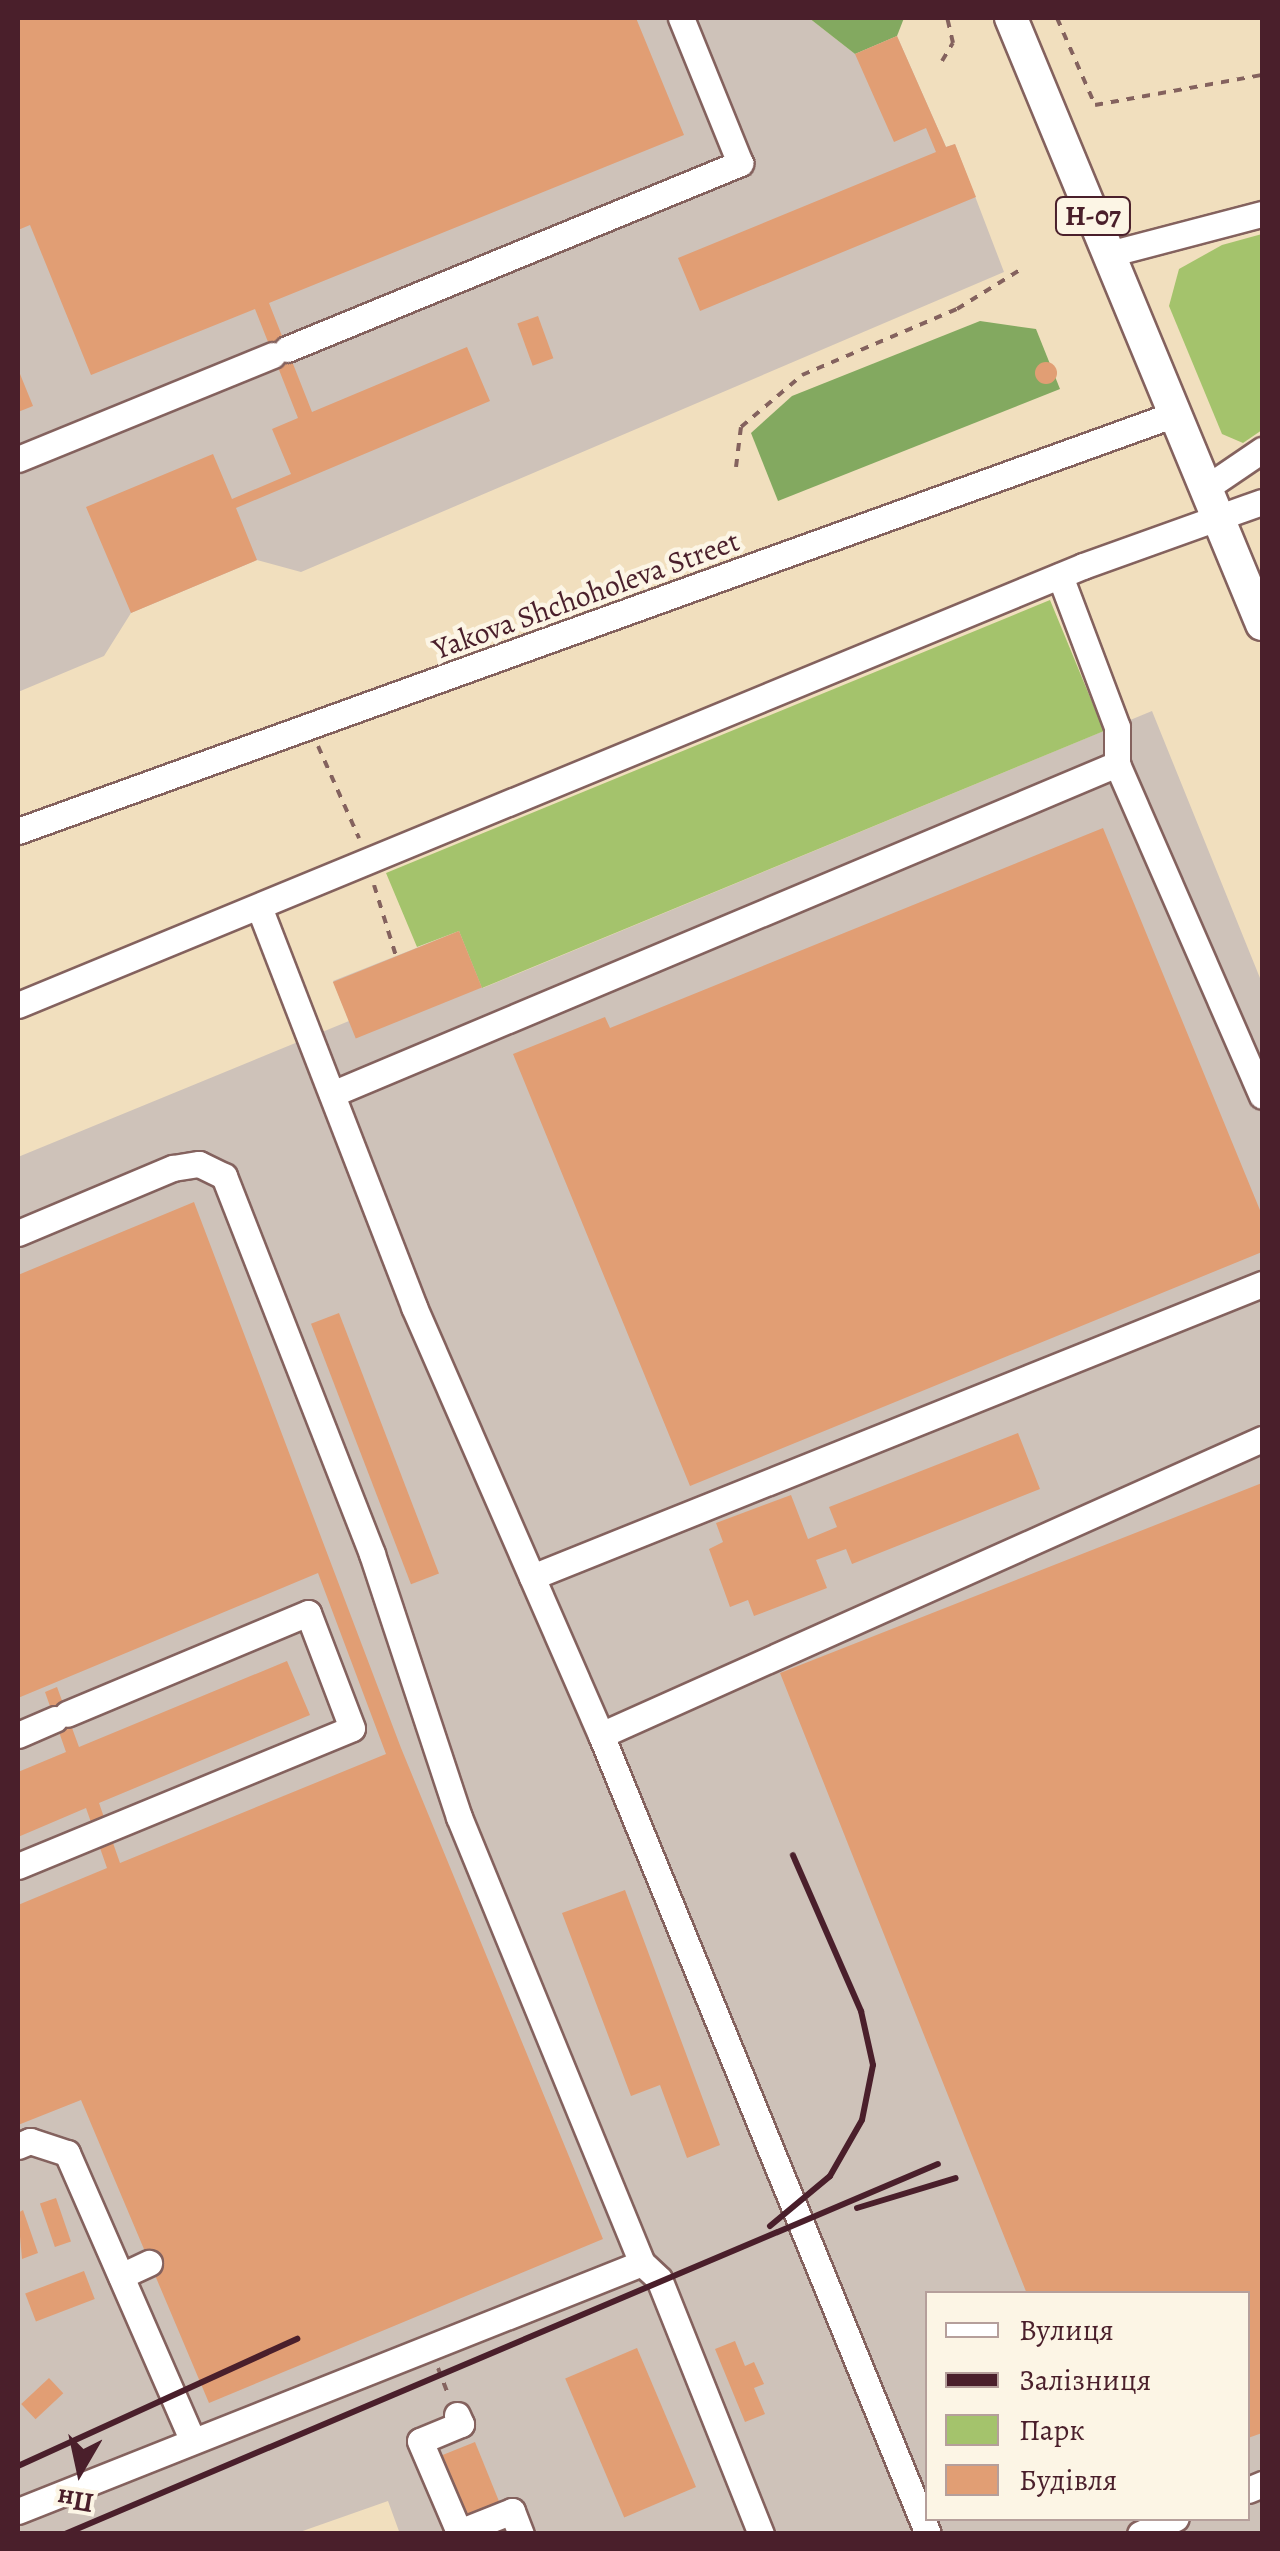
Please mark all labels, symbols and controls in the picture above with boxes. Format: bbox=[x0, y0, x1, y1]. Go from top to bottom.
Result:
road number: Н-07 bbox=[1053, 193, 1133, 239]
street label: Yakova Shchoholeva Street bbox=[428, 523, 744, 667]
legend bbox=[925, 2291, 1250, 2521]
text: Вулиця bbox=[1019, 2310, 1114, 2350]
text: Залізниця bbox=[1019, 2360, 1151, 2400]
text: Парк bbox=[1019, 2410, 1085, 2450]
north arrow bbox=[30, 2421, 130, 2521]
text: Будівля bbox=[1019, 2460, 1117, 2500]
text: Пн bbox=[54, 2479, 96, 2522]

